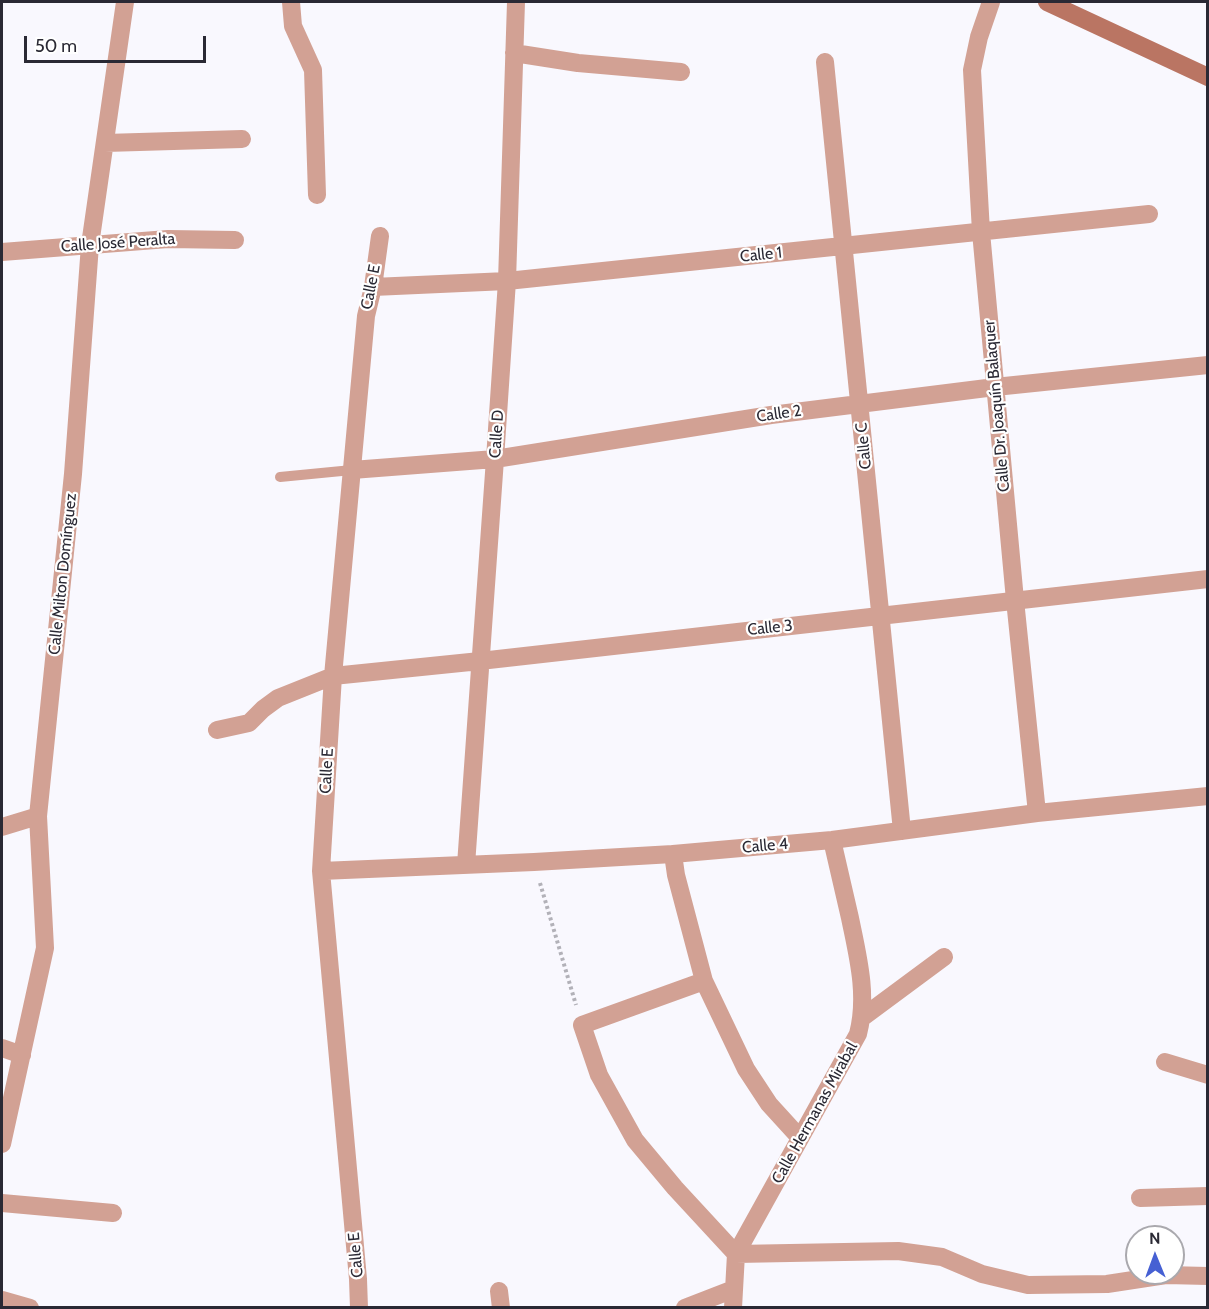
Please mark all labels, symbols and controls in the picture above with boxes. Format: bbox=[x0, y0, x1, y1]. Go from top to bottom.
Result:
scale bar bbox=[27, 24, 208, 62]
text: 50 m bbox=[35, 35, 77, 57]
street label: Calle José Peralta bbox=[60, 229, 176, 257]
street label: Calle 1 bbox=[739, 243, 783, 267]
street label: Calle E bbox=[357, 263, 385, 311]
street label: Calle Dr. Joaquín Balaquer bbox=[980, 319, 1014, 493]
street label: Calle 2 bbox=[755, 401, 803, 427]
street label: Calle D bbox=[486, 409, 508, 459]
street label: Calle C bbox=[852, 422, 876, 470]
street label: Calle Milton Domínguez bbox=[45, 492, 81, 656]
street label: Calle 3 bbox=[746, 616, 794, 640]
street label: Calle E bbox=[316, 748, 338, 794]
street label: Calle 4 bbox=[741, 834, 789, 858]
street label: Calle Hermanas Mirabal bbox=[768, 1039, 862, 1187]
north arrow bbox=[1125, 1225, 1185, 1285]
text: N bbox=[1149, 1229, 1161, 1248]
street label: Calle E bbox=[344, 1231, 368, 1279]

